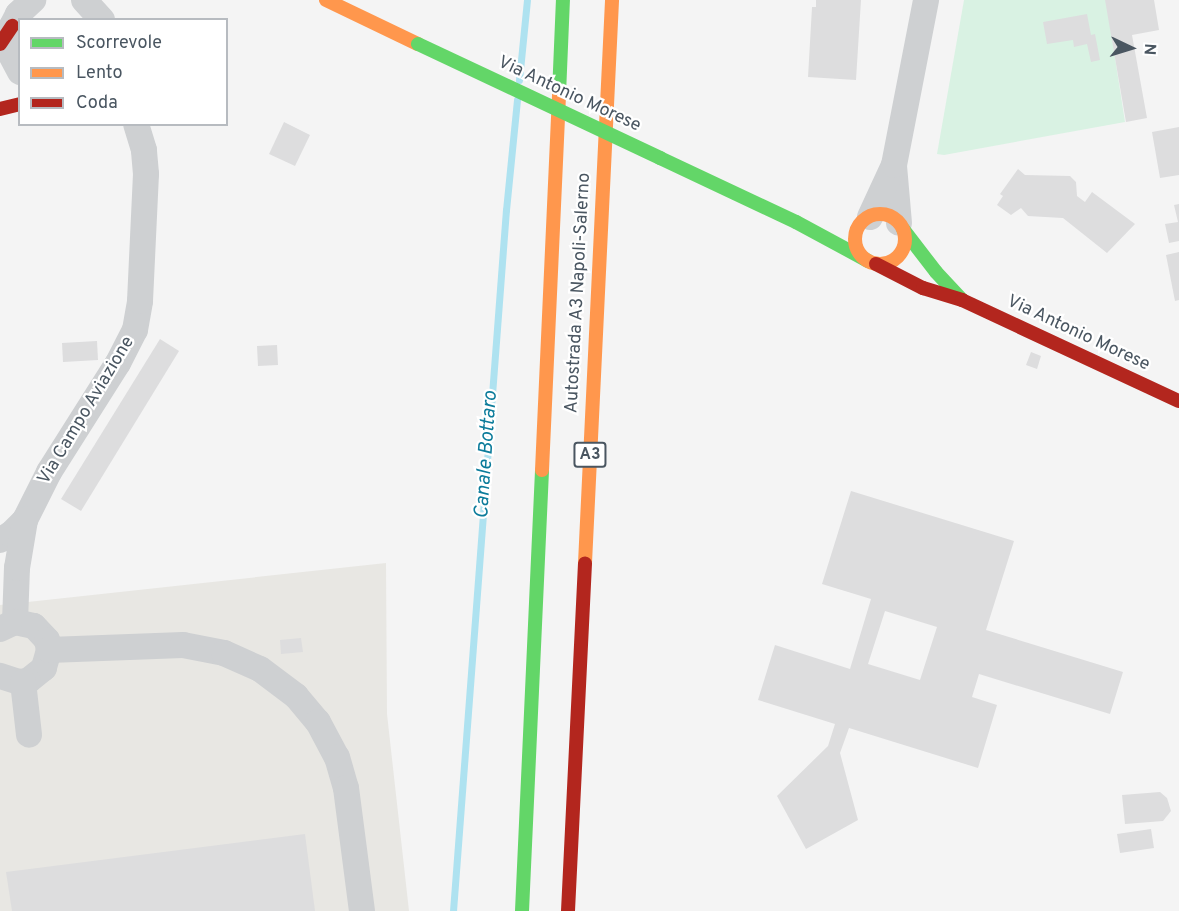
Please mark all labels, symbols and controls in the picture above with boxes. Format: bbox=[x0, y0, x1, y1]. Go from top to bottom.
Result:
legend bbox=[18, 18, 228, 126]
north arrow bbox=[1101, 18, 1161, 78]
text: Scorrevole bbox=[76, 32, 162, 55]
text: N bbox=[1139, 43, 1159, 56]
street label: Via Antonio Morese bbox=[494, 52, 644, 138]
text: Lento bbox=[76, 62, 122, 85]
text: Coda bbox=[76, 92, 118, 115]
street label: Autostrada A3 Napoli-Salerno bbox=[562, 172, 596, 414]
street label: Via Antonio Morese bbox=[1003, 291, 1153, 377]
street label: Via Campo Aviazione bbox=[34, 333, 140, 489]
water label: Canale Bottaro bbox=[471, 390, 503, 520]
road number: A3 bbox=[572, 442, 608, 468]

